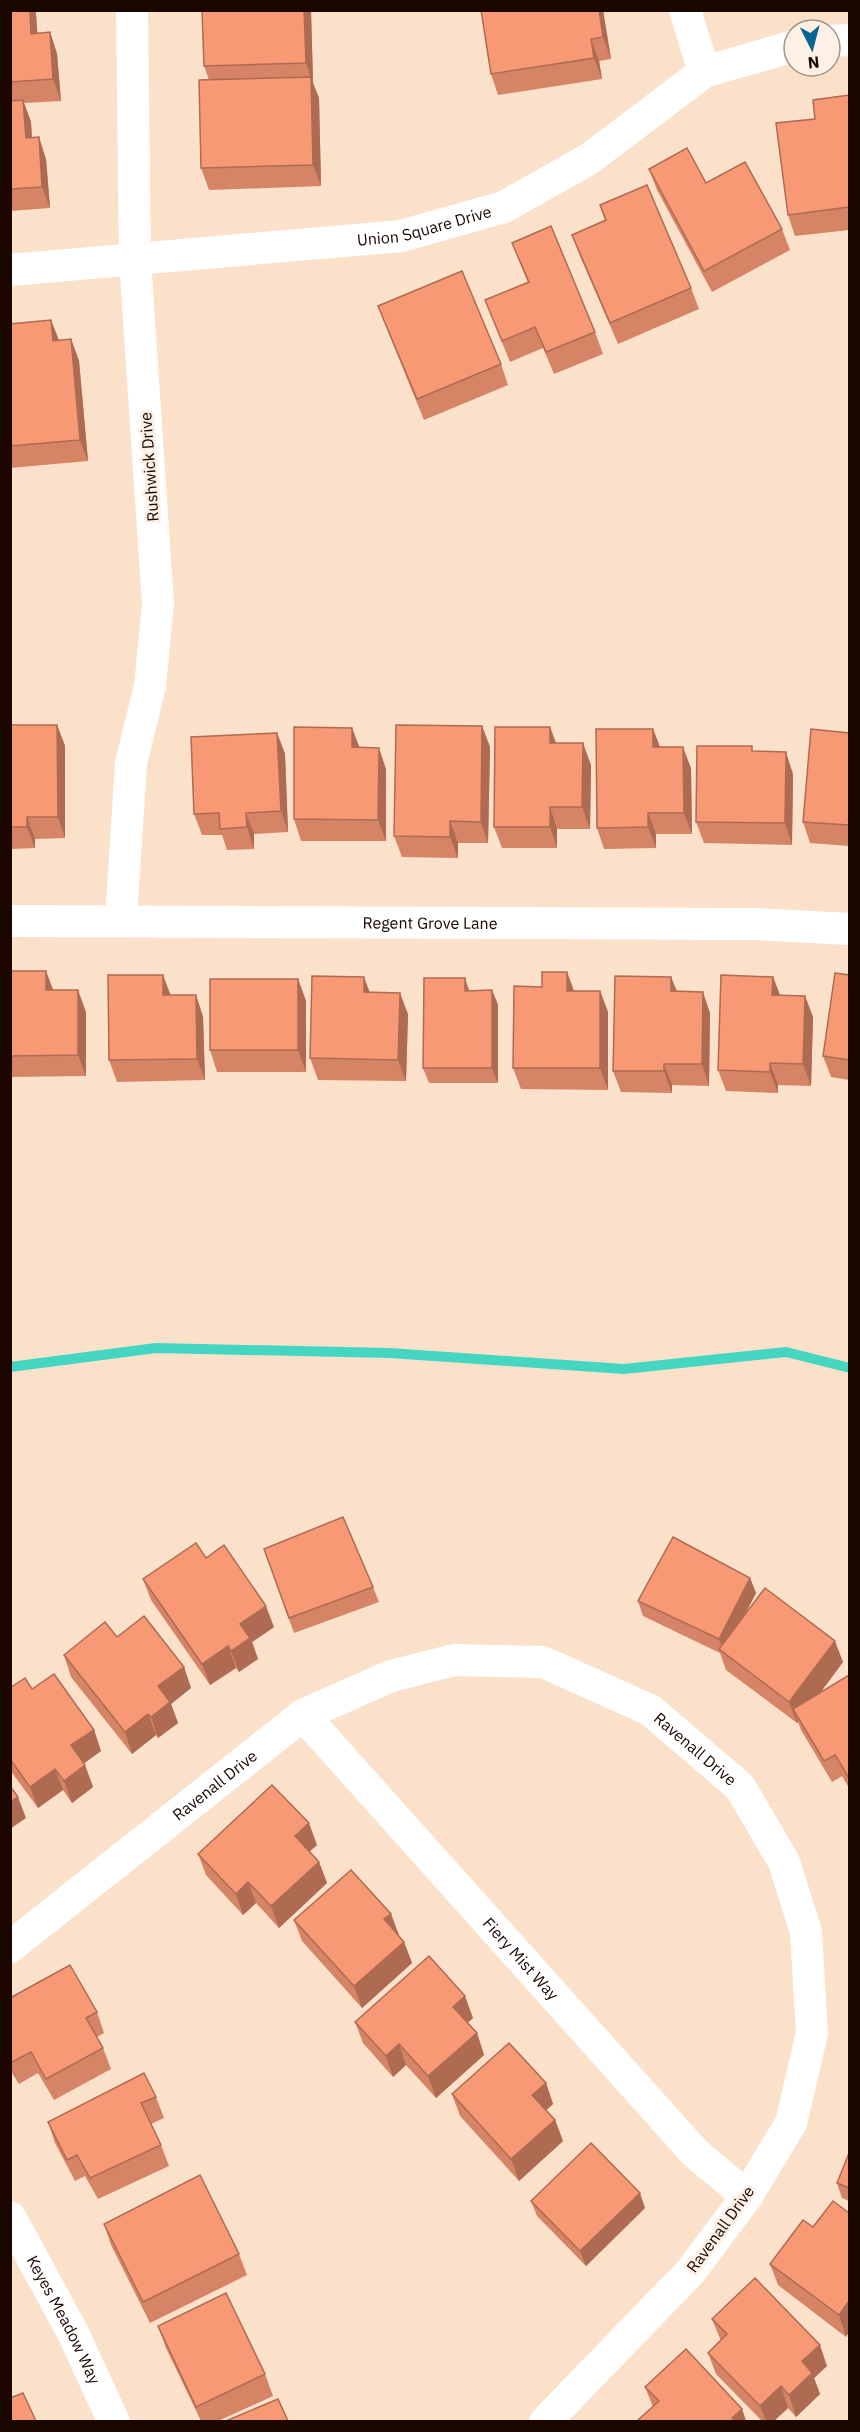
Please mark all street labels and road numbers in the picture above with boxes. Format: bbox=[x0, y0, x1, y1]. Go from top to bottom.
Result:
street label: Union Square Drive bbox=[356, 201, 494, 250]
street label: Rushwick Drive bbox=[135, 411, 163, 522]
street label: Regent Grove Lane bbox=[362, 912, 498, 933]
street label: Ravenall Drive bbox=[650, 1708, 741, 1790]
street label: Ravenall Drive bbox=[168, 1745, 261, 1825]
street label: Fiery Mist Way bbox=[479, 1913, 563, 2004]
street label: Ravenall Drive bbox=[682, 2182, 758, 2276]
street label: Keyes Meadow Way bbox=[23, 2252, 105, 2387]

